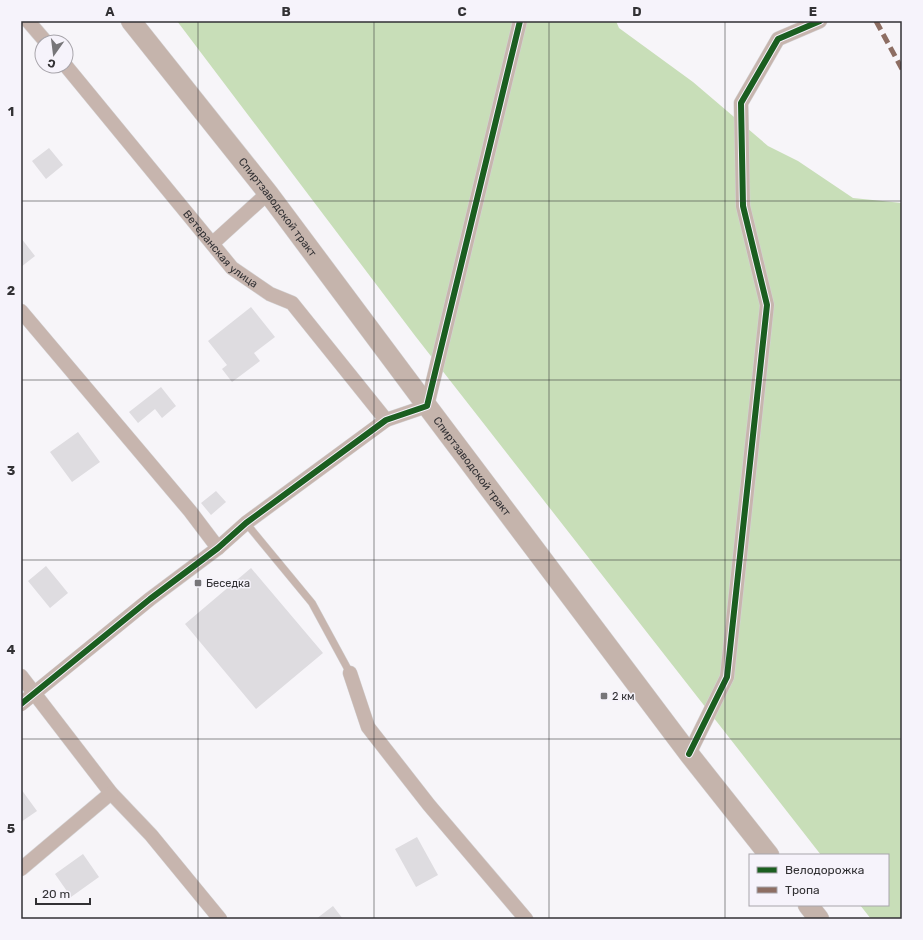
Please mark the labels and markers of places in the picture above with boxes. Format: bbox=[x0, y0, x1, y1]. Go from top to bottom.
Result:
place label: Беседка bbox=[206, 577, 250, 590]
marker: Беседка bbox=[193, 578, 203, 588]
place label: 2 км bbox=[612, 690, 635, 703]
marker: 2 км bbox=[599, 691, 609, 701]

